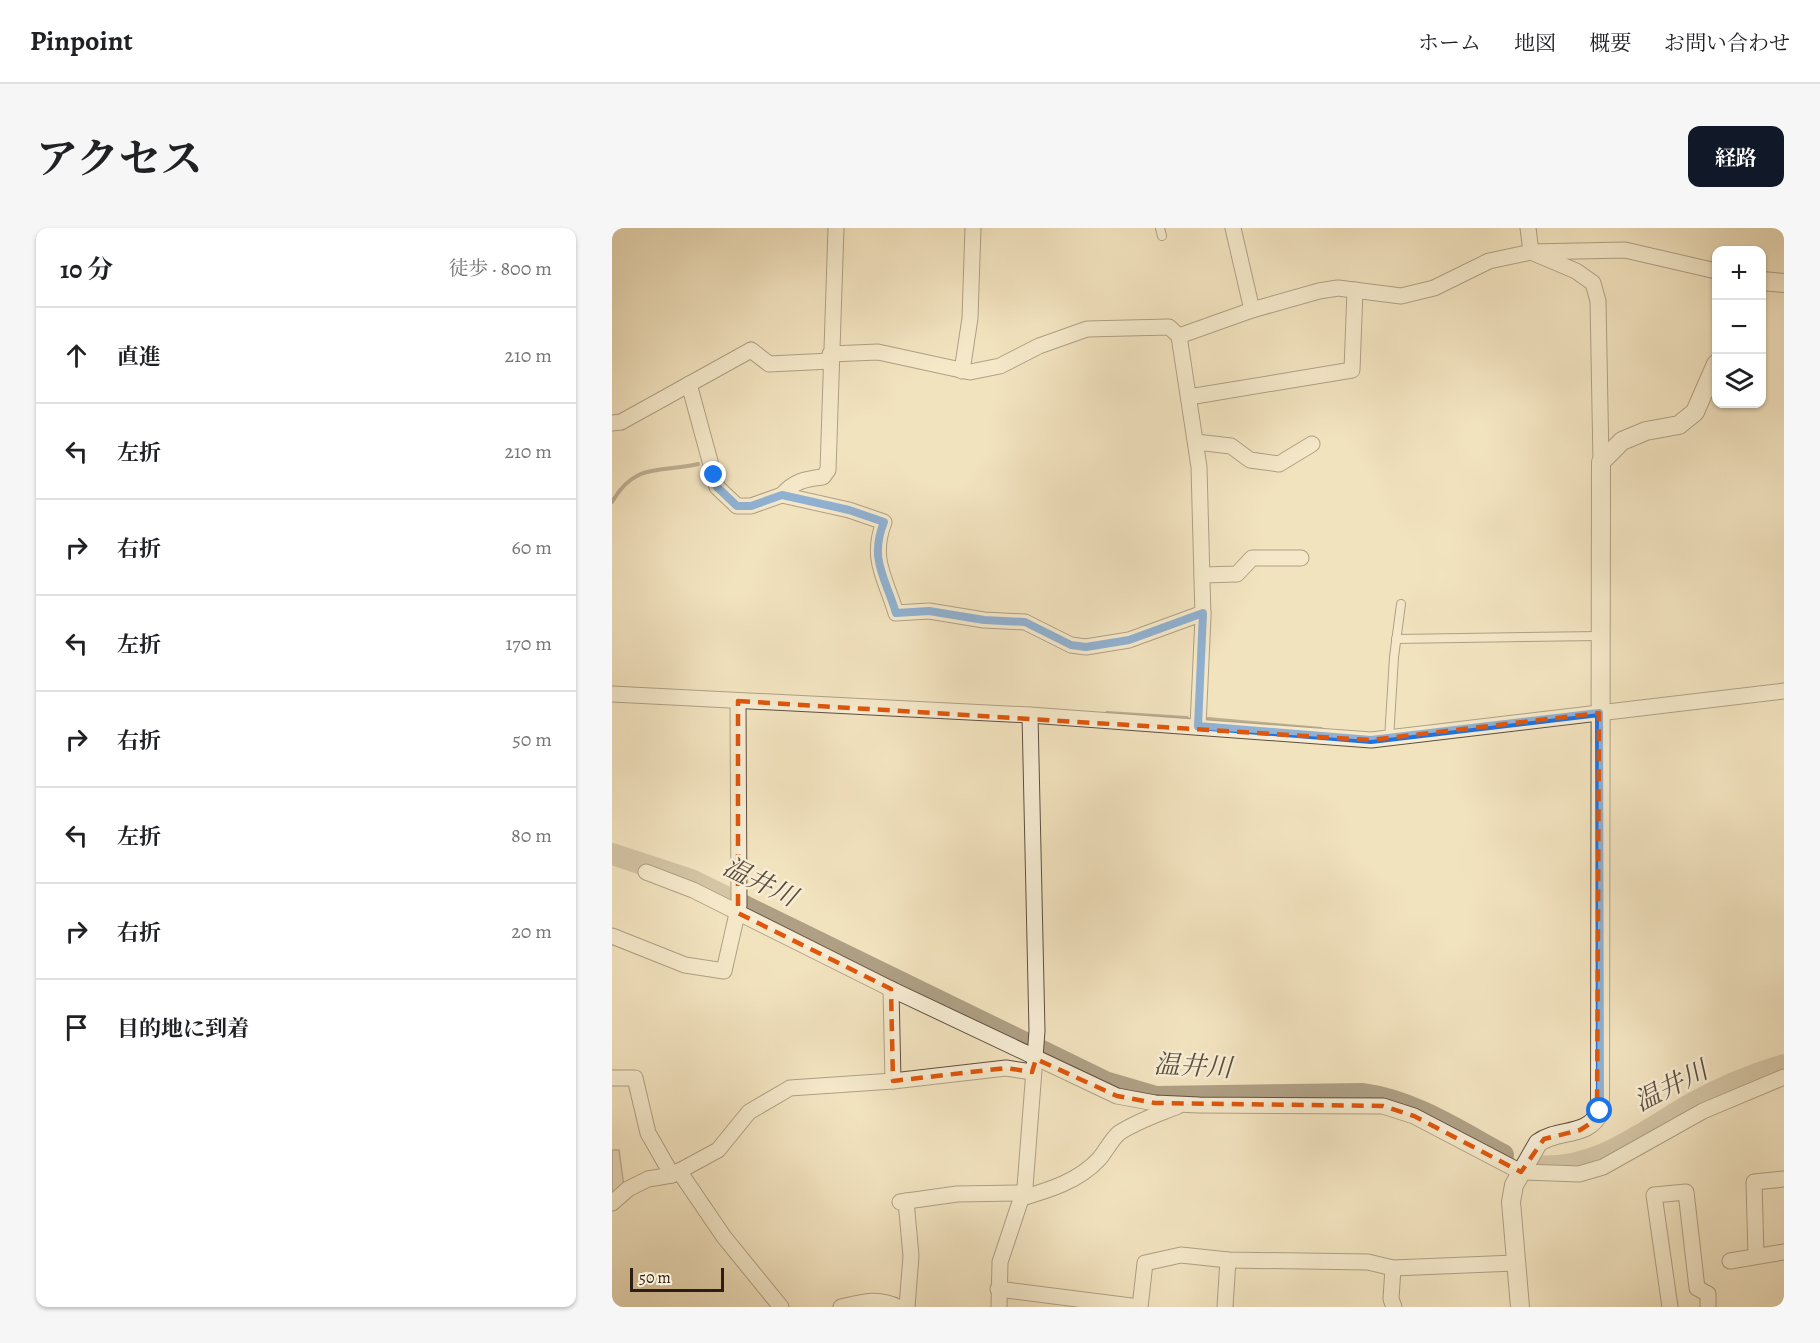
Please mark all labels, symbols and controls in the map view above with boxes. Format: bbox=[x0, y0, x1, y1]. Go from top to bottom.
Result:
text: Pinpoint bbox=[30, 22, 133, 60]
text: ホーム bbox=[1418, 29, 1481, 57]
text: 地図 bbox=[1514, 29, 1556, 57]
text: 概要 bbox=[1589, 29, 1631, 57]
text: お問い合わせ bbox=[1664, 29, 1790, 57]
button: 経路 bbox=[1688, 126, 1784, 187]
text: アクセス bbox=[36, 130, 203, 187]
map controls bbox=[1712, 246, 1766, 408]
button: + bbox=[1712, 246, 1766, 300]
text: 10 分 bbox=[60, 252, 113, 287]
text: 徒歩 · 800 m bbox=[449, 255, 552, 282]
button: − bbox=[1712, 300, 1766, 354]
icon: ahead bbox=[60, 339, 93, 372]
text: 直進 bbox=[117, 342, 161, 372]
text: 210 m bbox=[504, 342, 552, 369]
button: layers bbox=[1712, 354, 1766, 408]
icon: left bbox=[60, 435, 93, 468]
text: 左折 bbox=[117, 438, 161, 468]
text: 210 m bbox=[504, 438, 552, 465]
route end bbox=[700, 461, 726, 487]
icon: right bbox=[60, 531, 93, 564]
text: 右折 bbox=[117, 534, 161, 564]
text: 60 m bbox=[512, 534, 552, 561]
icon: left bbox=[60, 627, 93, 660]
text: 左折 bbox=[117, 630, 161, 660]
text: 170 m bbox=[506, 630, 552, 657]
icon: right bbox=[60, 723, 93, 756]
text: 右折 bbox=[117, 726, 161, 756]
text: 50 m bbox=[512, 726, 552, 753]
icon: left bbox=[60, 819, 93, 852]
text: 左折 bbox=[117, 822, 161, 852]
text: 80 m bbox=[511, 822, 552, 849]
water label: 温井川 bbox=[717, 849, 805, 916]
icon: right bbox=[60, 915, 93, 948]
text: 右折 bbox=[117, 918, 161, 948]
text: 20 m bbox=[511, 918, 552, 945]
icon: arrive bbox=[60, 1011, 93, 1044]
text: 目的地に到着 bbox=[117, 1014, 249, 1044]
water label: 温井川 bbox=[1153, 1046, 1236, 1086]
water label: 温井川 bbox=[1628, 1051, 1716, 1119]
route start bbox=[1586, 1097, 1612, 1123]
scale bar bbox=[630, 1265, 724, 1292]
text: 50 m bbox=[639, 1267, 671, 1289]

